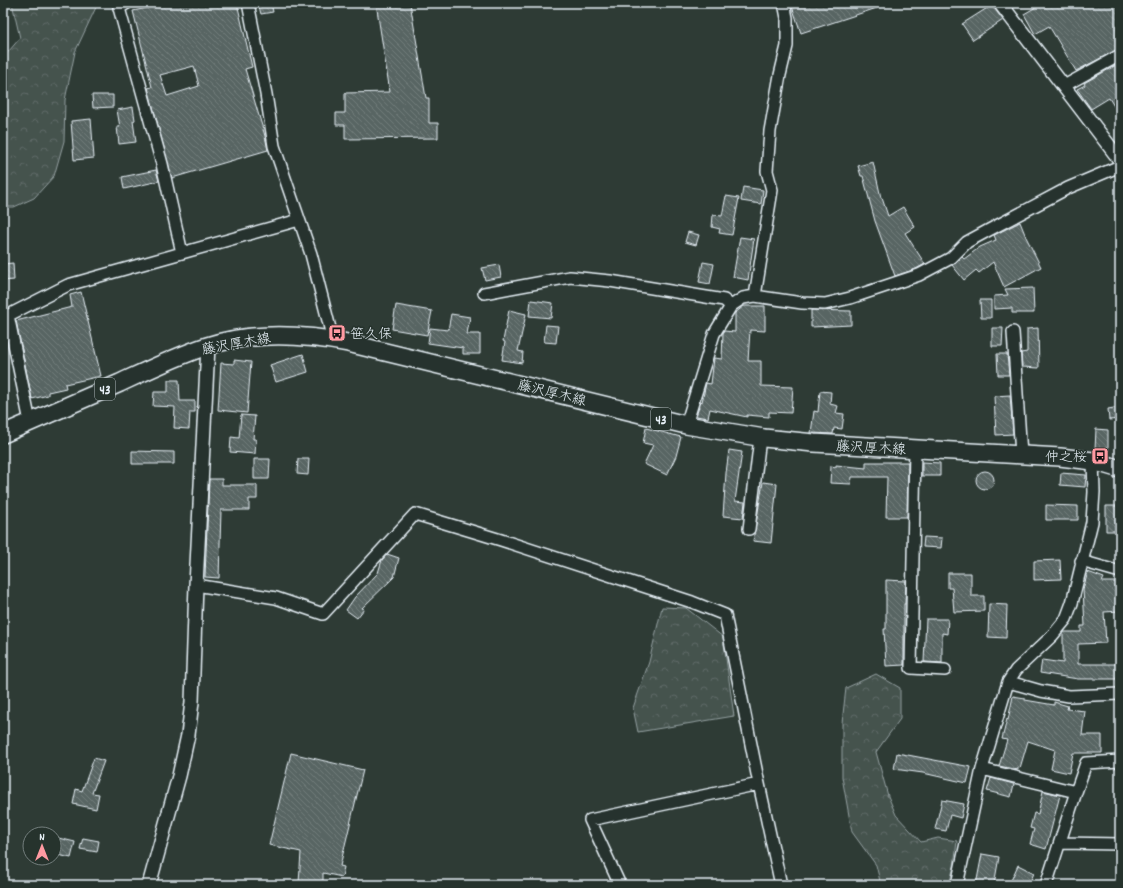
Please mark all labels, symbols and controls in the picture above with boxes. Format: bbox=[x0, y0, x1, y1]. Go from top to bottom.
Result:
bus stop icon: 笹久保 bbox=[327, 323, 347, 343]
place label: 笹久保 bbox=[350, 325, 392, 345]
street label: 藤沢厚木線 bbox=[200, 329, 273, 361]
street label: 藤沢厚木線 bbox=[515, 376, 588, 412]
road number: 43 bbox=[95, 378, 115, 400]
road number: 43 bbox=[651, 408, 671, 430]
street label: 藤沢厚木線 bbox=[835, 437, 906, 461]
bus stop icon: 仲之桜 bbox=[1090, 446, 1110, 466]
place label: 仲之桜 bbox=[1045, 448, 1087, 468]
north arrow bbox=[22, 826, 62, 866]
text: N bbox=[39, 830, 45, 846]

